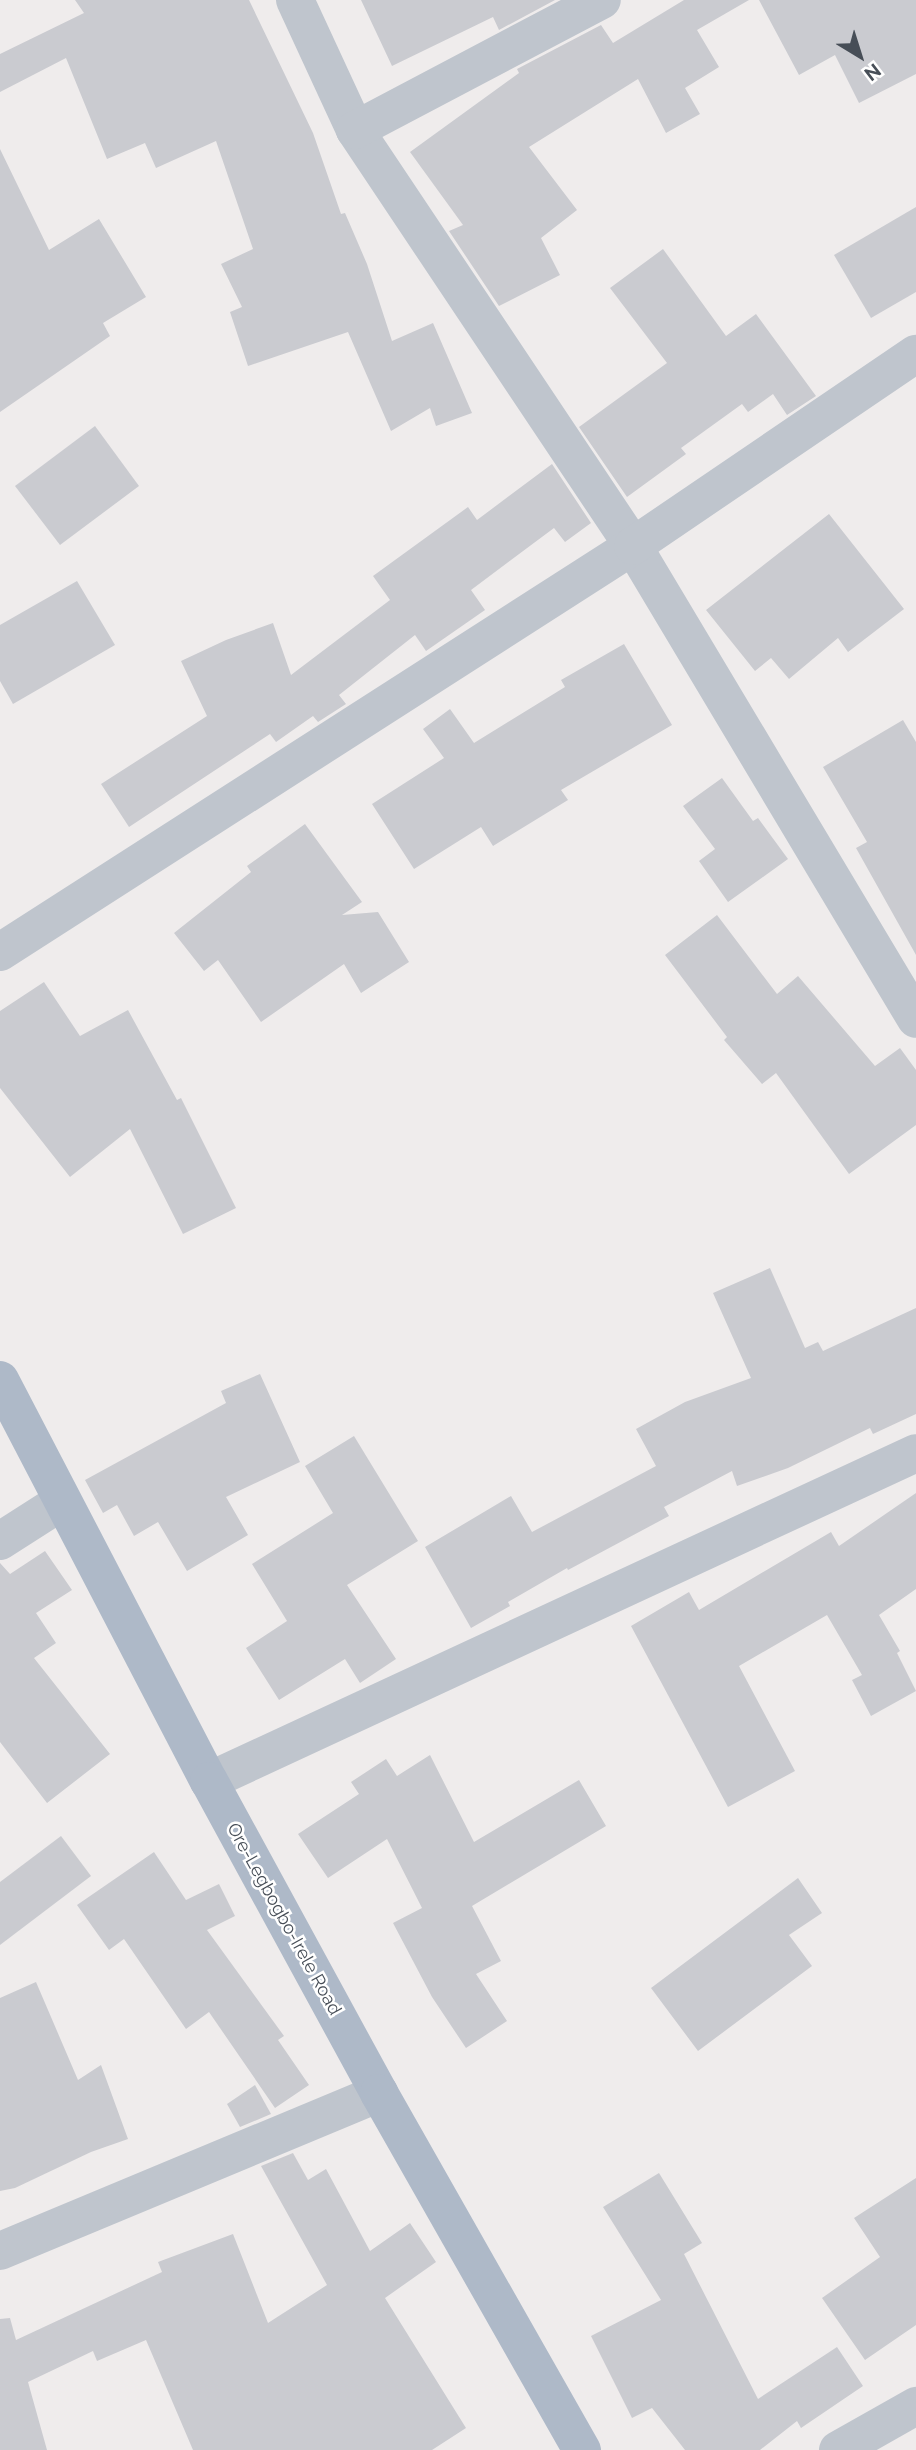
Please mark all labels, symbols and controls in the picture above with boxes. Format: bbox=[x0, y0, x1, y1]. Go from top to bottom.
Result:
north arrow bbox=[825, 21, 895, 91]
text: N bbox=[860, 59, 885, 86]
street label: Ore-Legbogbo-Irele Road bbox=[222, 1819, 346, 2019]

